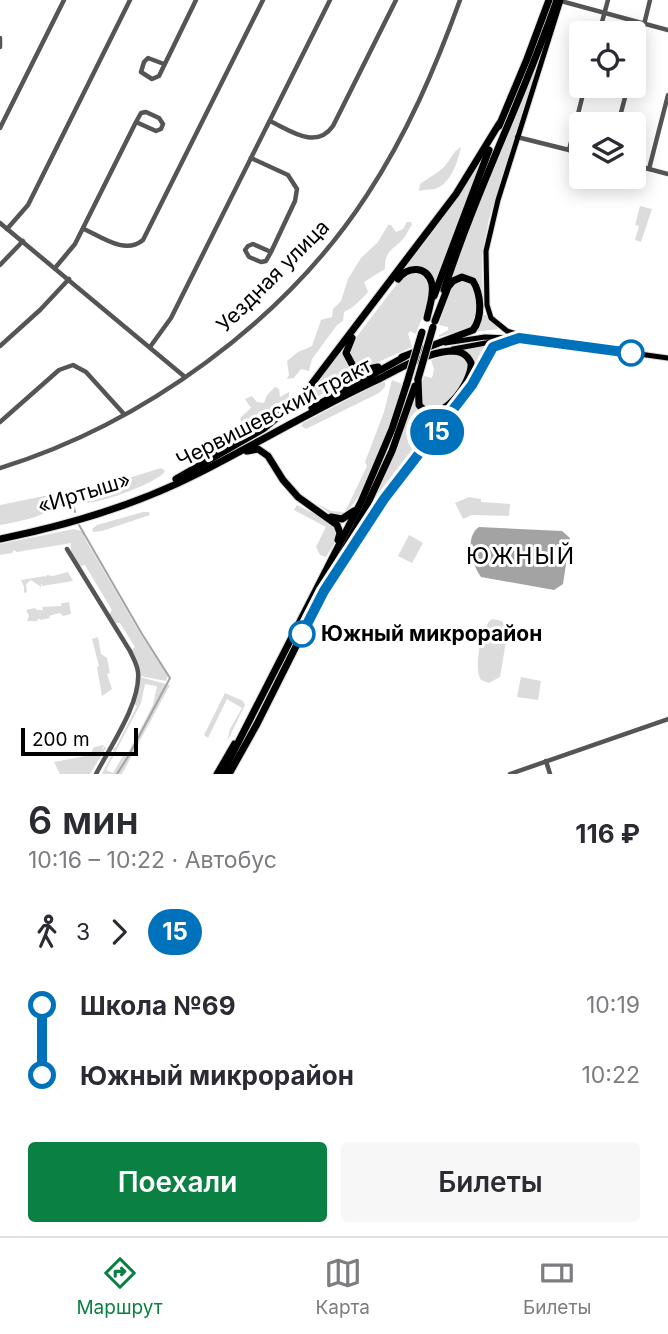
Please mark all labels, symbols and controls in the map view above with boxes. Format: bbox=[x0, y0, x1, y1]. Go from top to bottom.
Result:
map controls bbox=[569, 21, 646, 189]
button: locate bbox=[569, 21, 646, 98]
button: layers bbox=[569, 112, 646, 189]
street label: Уездная улица bbox=[211, 214, 334, 337]
unlabelled marker bbox=[618, 340, 644, 366]
street label: Червишевский тракт bbox=[172, 352, 376, 473]
line badge: 15 bbox=[406, 409, 468, 455]
text: 15 bbox=[424, 417, 450, 446]
street label: «Иртыш» bbox=[34, 467, 133, 519]
district label: ЮЖНЫЙ bbox=[466, 542, 576, 570]
marker: Южный микрорайон bbox=[289, 621, 315, 647]
place label: Южный микрорайон bbox=[321, 621, 542, 646]
scale bar bbox=[21, 725, 138, 757]
text: 200 m bbox=[32, 728, 90, 751]
text: 6 мин bbox=[28, 797, 139, 843]
text: 116 ₽ bbox=[575, 818, 640, 849]
text: 10:16 – 10:22 · Автобус bbox=[28, 846, 277, 874]
icon: walk bbox=[28, 913, 66, 951]
icon: forward bbox=[100, 913, 138, 951]
text: 15 bbox=[162, 917, 188, 946]
text: 3 bbox=[76, 918, 90, 946]
text: Школа №69 bbox=[80, 990, 236, 1021]
text: 10:19 bbox=[586, 991, 640, 1019]
text: Южный микрорайон bbox=[80, 1060, 354, 1091]
text: 10:22 bbox=[581, 1061, 640, 1089]
button: Поехали bbox=[28, 1142, 327, 1222]
button: Билеты bbox=[341, 1142, 640, 1222]
tab: Маршрут bbox=[76, 1254, 163, 1319]
tab: Карта bbox=[315, 1254, 370, 1319]
tab: Билеты bbox=[523, 1254, 592, 1319]

